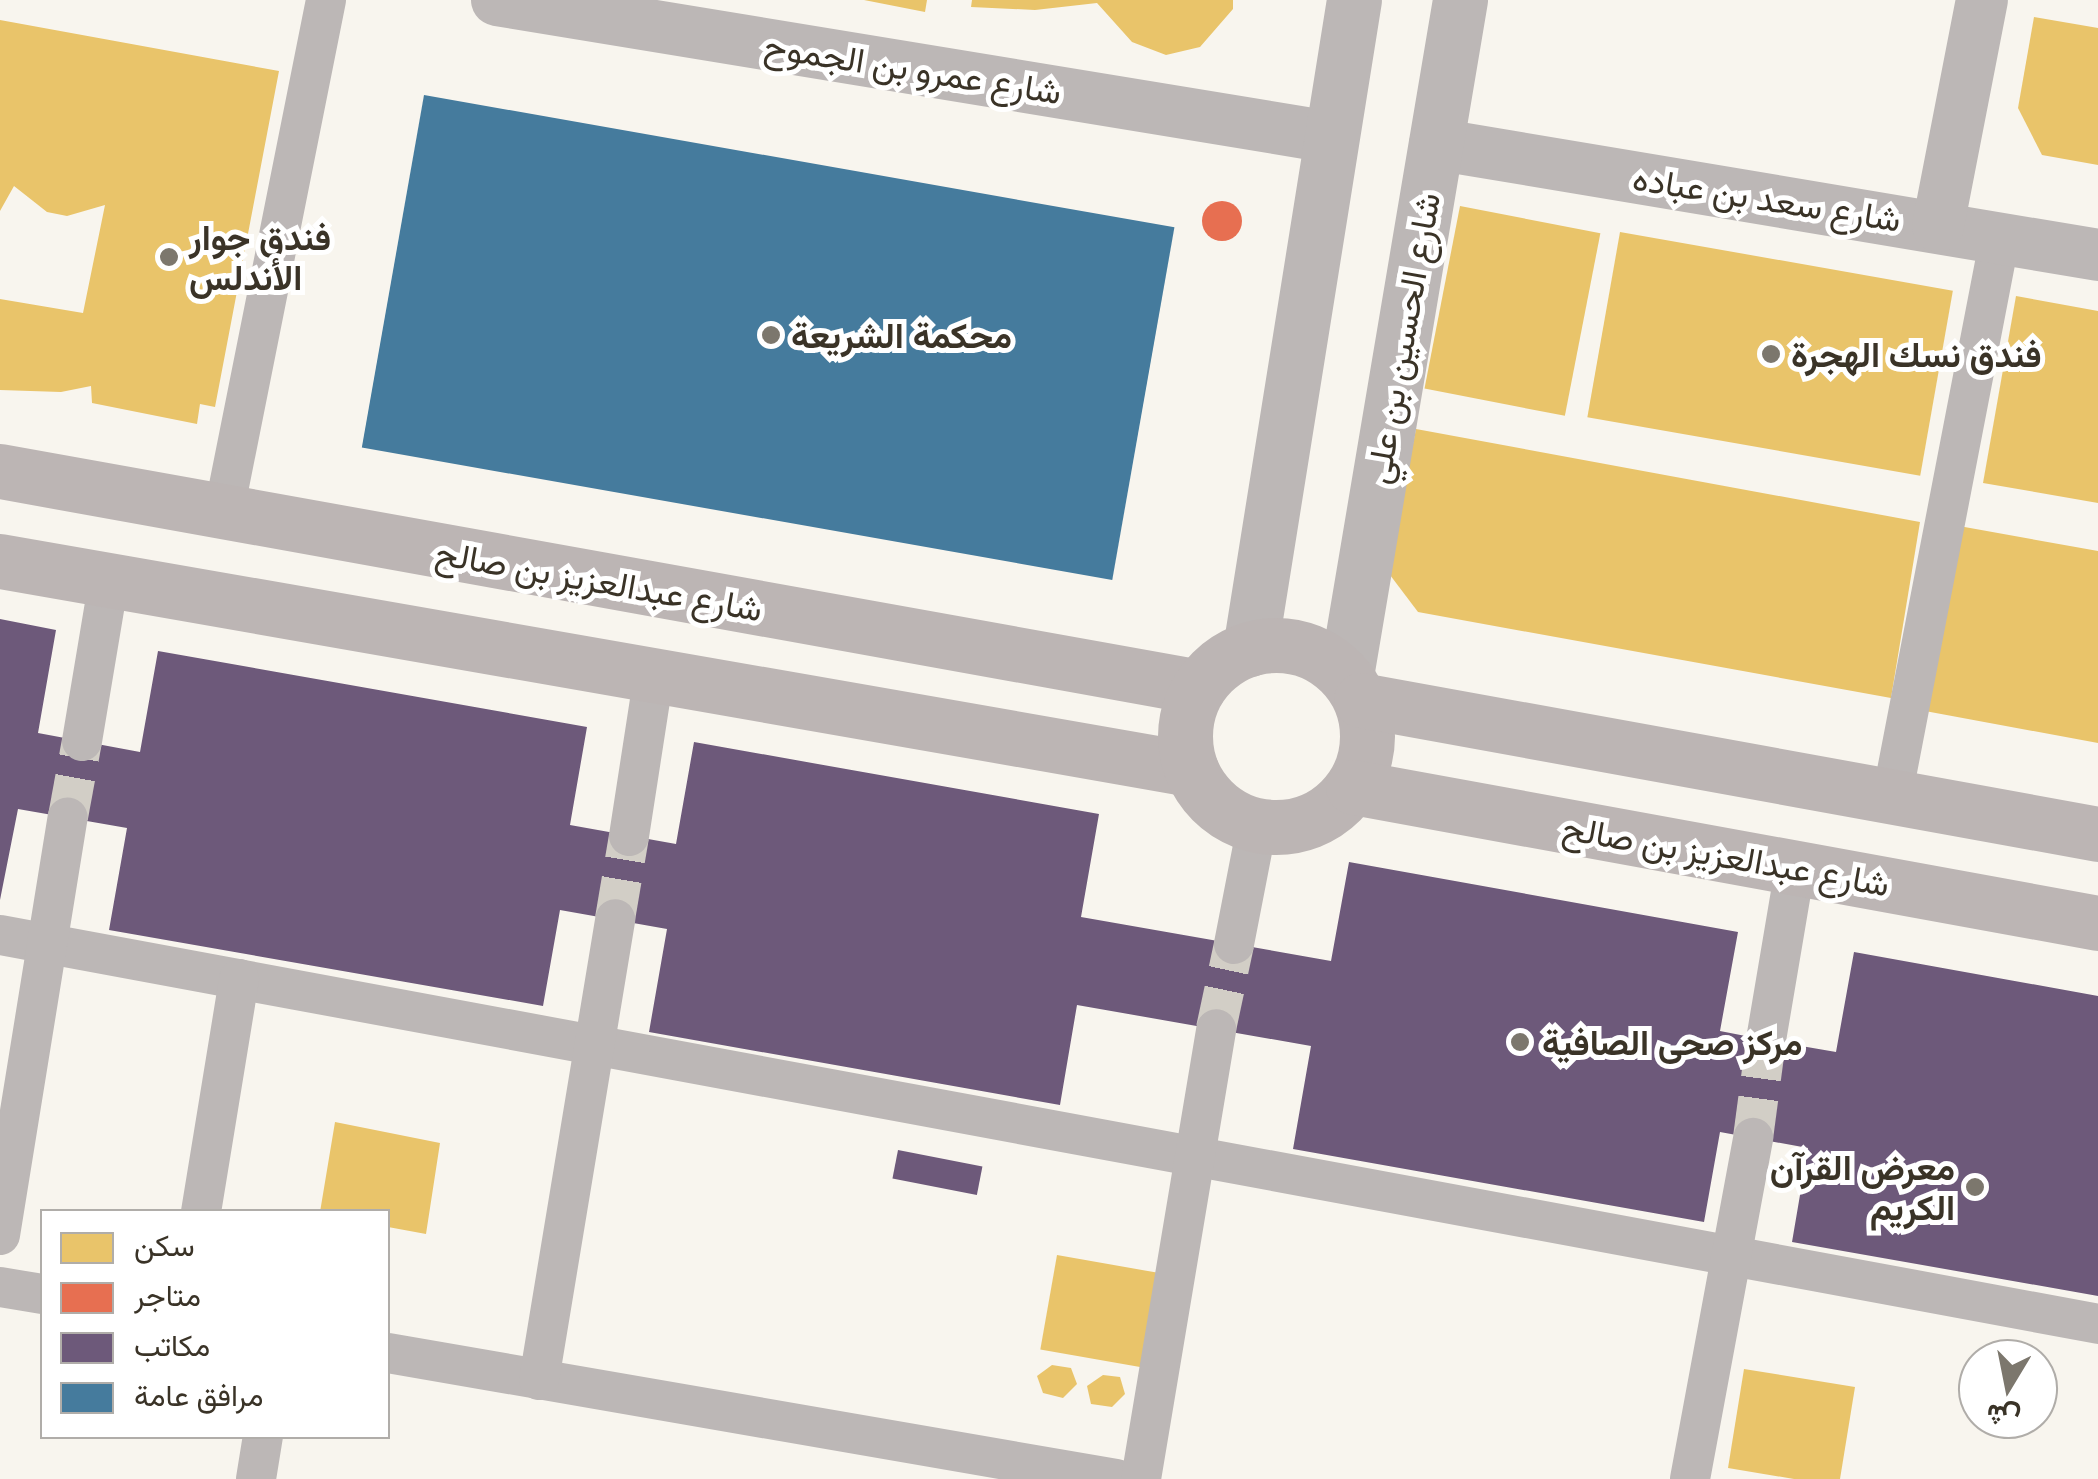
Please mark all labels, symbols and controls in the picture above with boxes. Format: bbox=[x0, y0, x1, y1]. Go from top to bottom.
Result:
street label: شارع عمرو بن الجموح bbox=[761, 24, 1065, 112]
street label: شارع سعد بن عباده bbox=[1630, 156, 1904, 240]
street label: شارع الحسين بن علي bbox=[1356, 189, 1448, 487]
place label: فندق جوار الأندلس bbox=[189, 216, 331, 298]
marker: فندق جوار الأندلس bbox=[158, 246, 180, 268]
place label: محكمة الشريعة bbox=[791, 314, 1012, 356]
marker: محكمة الشريعة bbox=[760, 324, 782, 346]
place label: فندق نسك الهجرة bbox=[1791, 333, 2042, 375]
marker: فندق نسك الهجرة bbox=[1760, 343, 1782, 365]
street label: شارع عبدالعزيز بن صالح bbox=[432, 531, 766, 629]
street label: شارع عبدالعزيز بن صالح bbox=[1559, 806, 1893, 904]
place label: مركز صحى الصافية bbox=[1542, 1021, 1802, 1063]
marker: مركز صحى الصافية bbox=[1507, 1029, 1533, 1055]
place label: معرض القرآن الكريم bbox=[1770, 1146, 1955, 1228]
marker: معرض القرآن الكريم bbox=[1964, 1176, 1986, 1198]
legend bbox=[40, 1209, 390, 1439]
text: سكن bbox=[134, 1227, 195, 1263]
text: متاجر bbox=[134, 1277, 201, 1313]
text: مكاتب bbox=[134, 1327, 210, 1363]
north arrow bbox=[1958, 1339, 2058, 1439]
text: مرافق عامة bbox=[134, 1377, 263, 1413]
text: ش bbox=[1984, 1398, 2022, 1436]

